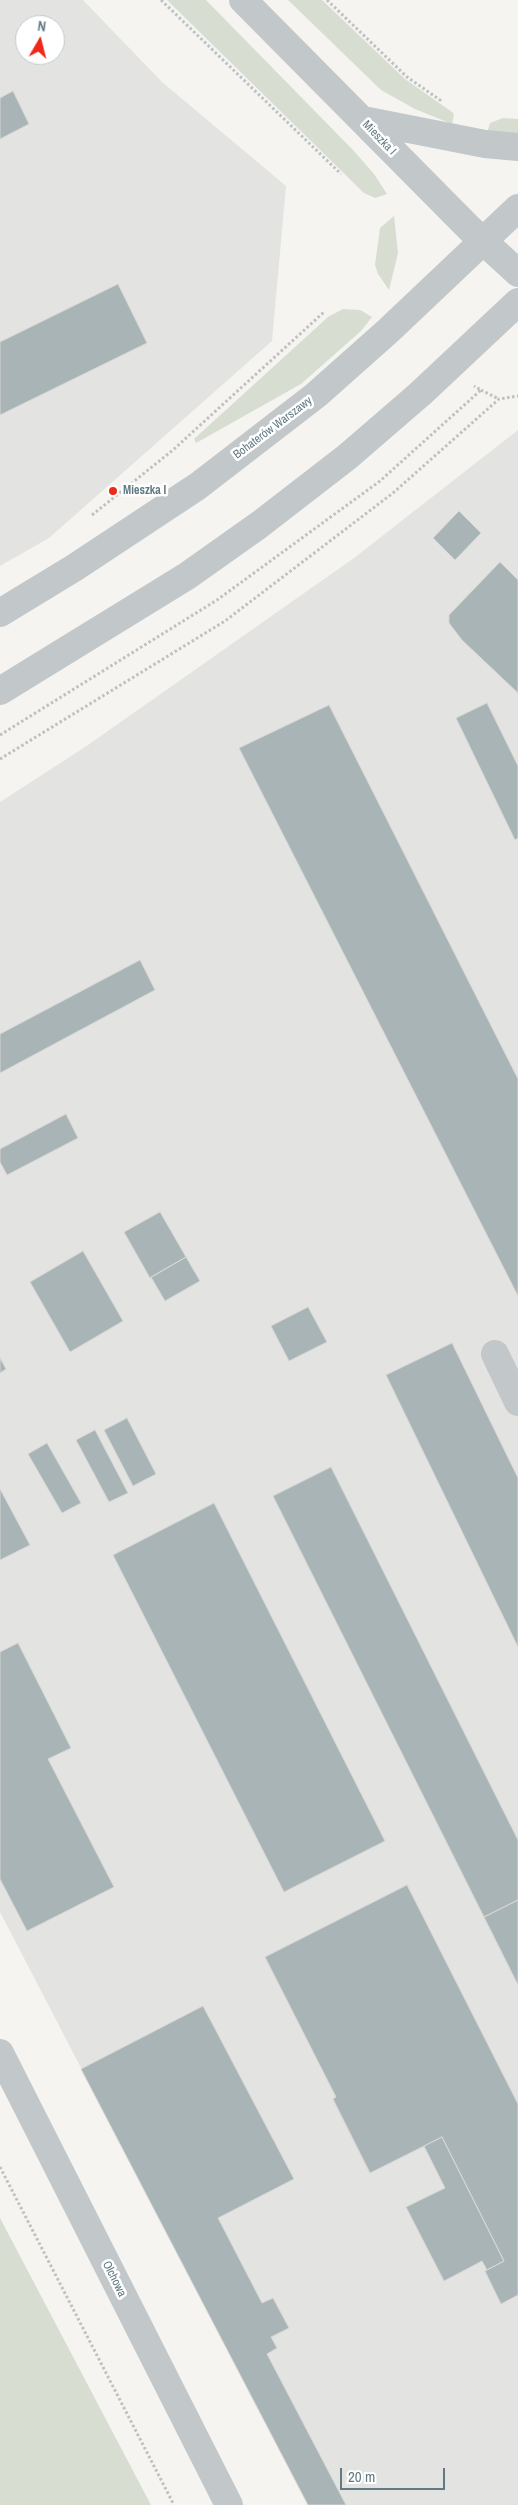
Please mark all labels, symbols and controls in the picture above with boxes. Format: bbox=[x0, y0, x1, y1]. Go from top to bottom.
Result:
north arrow bbox=[15, 15, 65, 65]
text: N bbox=[37, 17, 47, 36]
street label: Mieszka I bbox=[359, 118, 399, 158]
street label: Bohaterów Warszawy bbox=[231, 394, 315, 462]
place label: Mieszka I bbox=[123, 484, 166, 498]
marker: Mieszka I bbox=[107, 485, 119, 497]
street label: Olchowa bbox=[99, 2259, 129, 2299]
scale bar bbox=[343, 2458, 448, 2490]
text: 20 m bbox=[348, 2466, 375, 2487]

